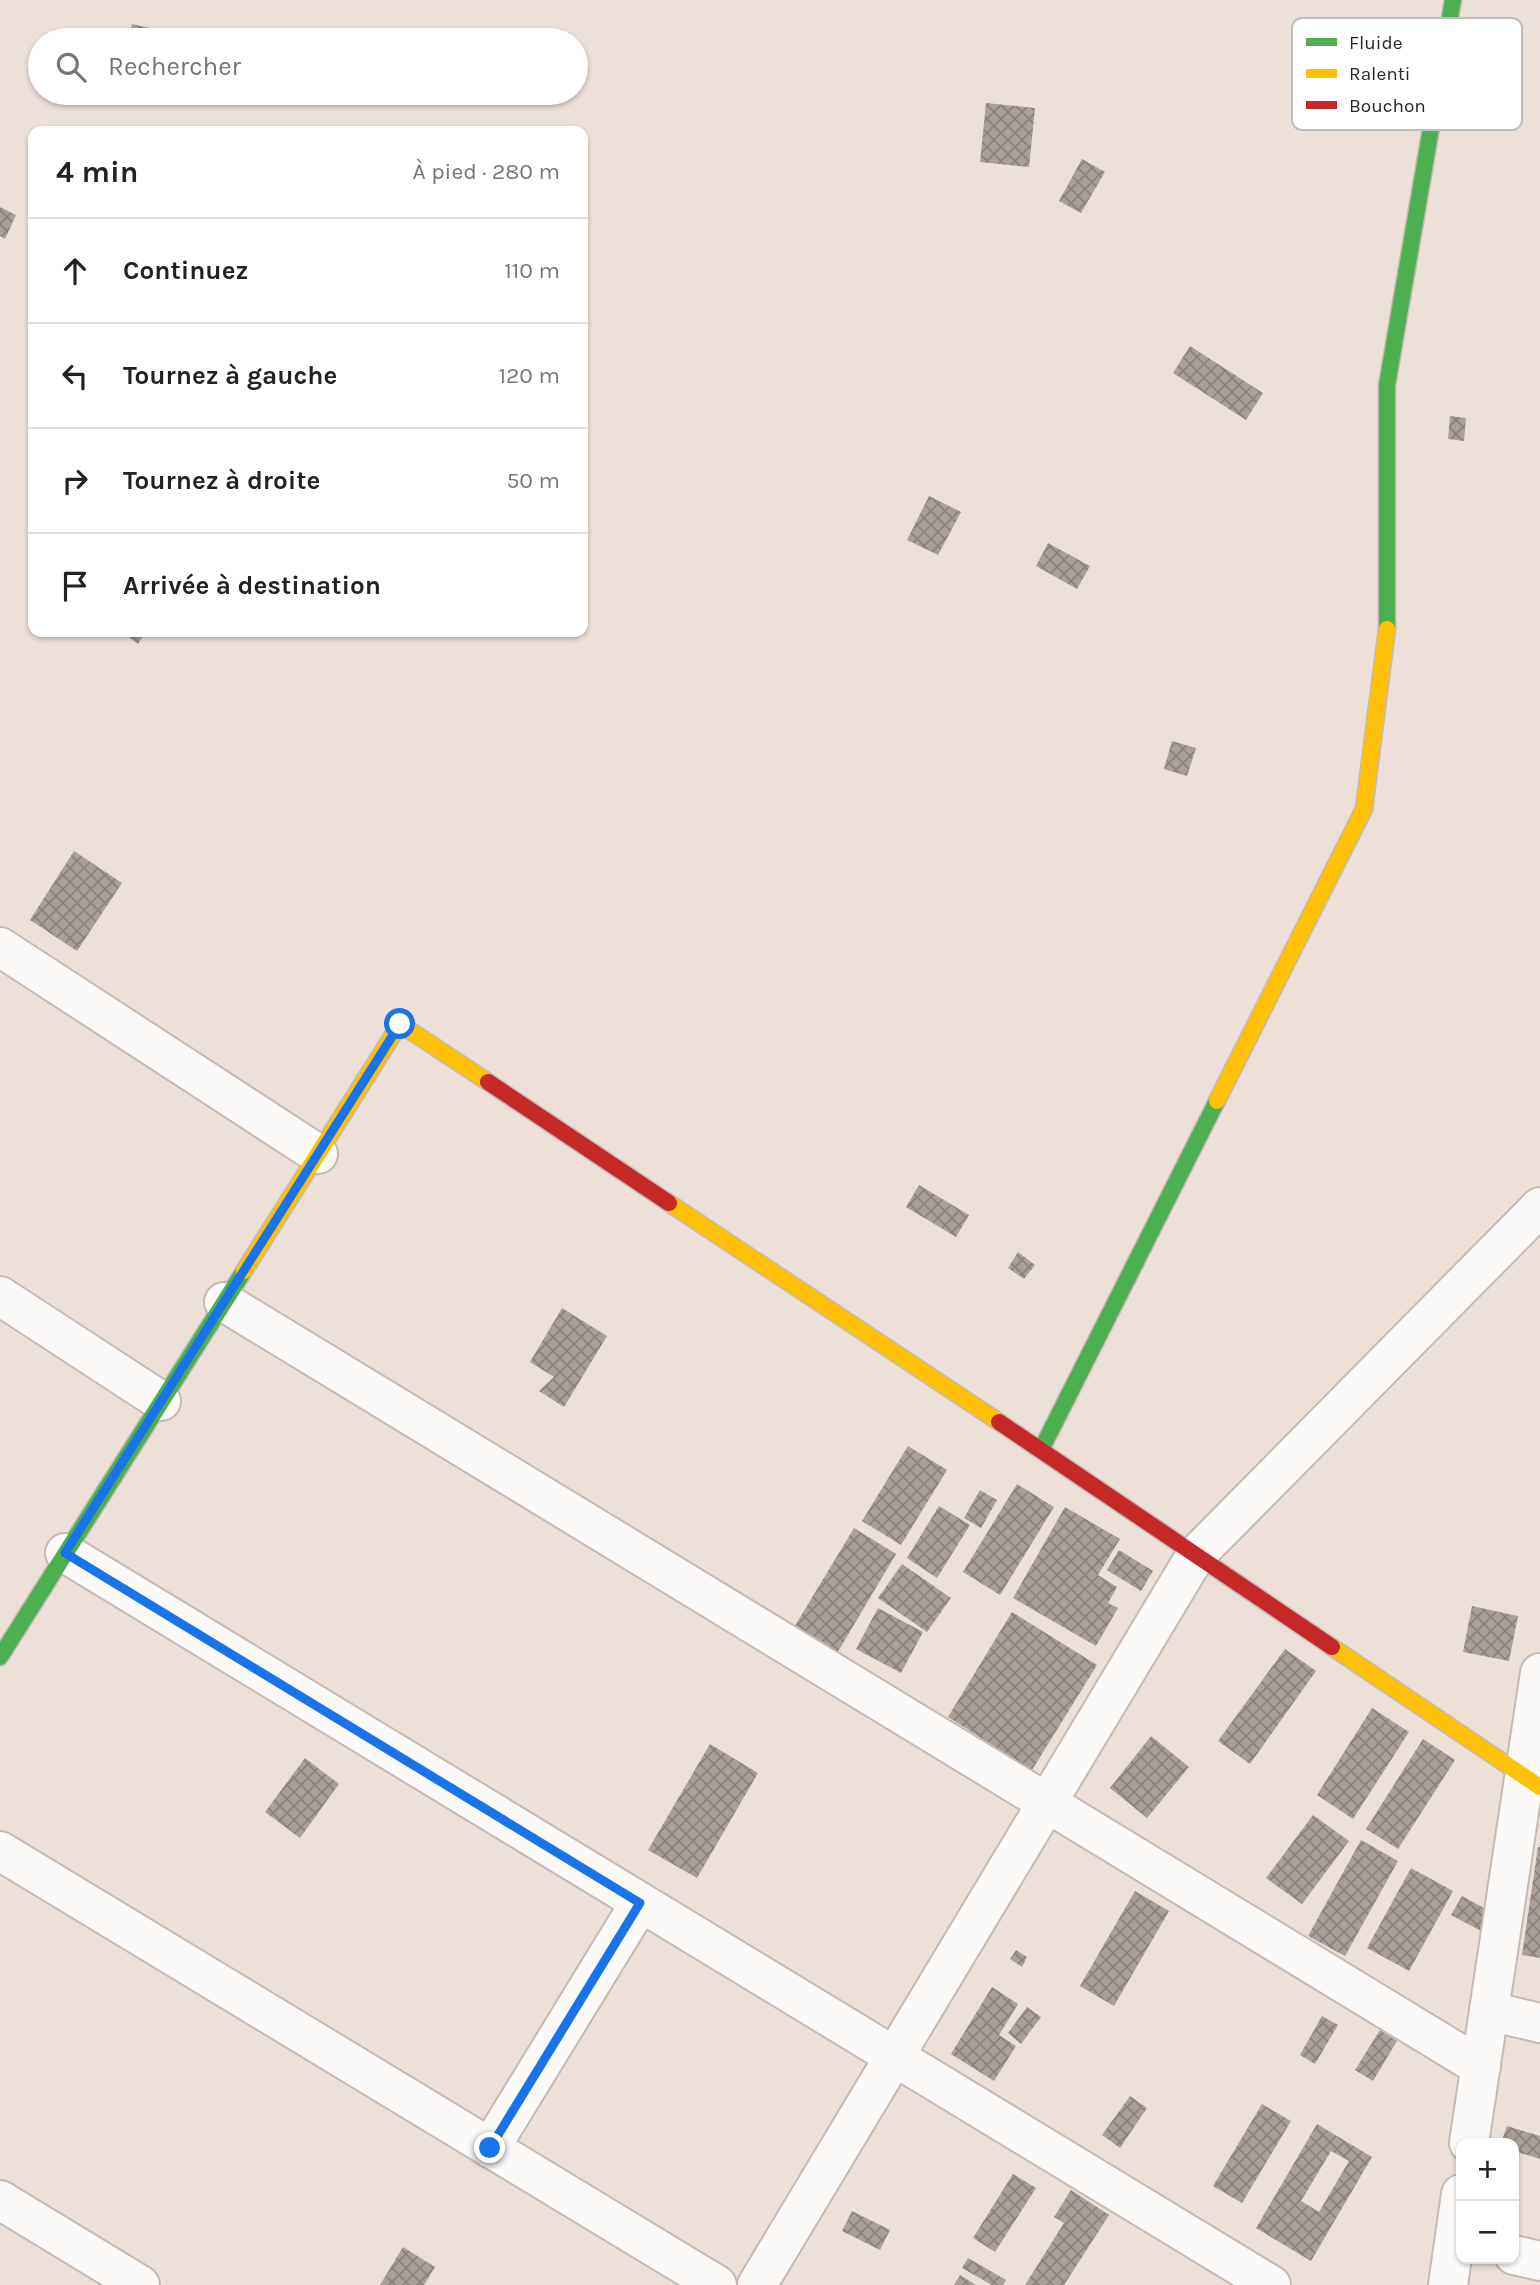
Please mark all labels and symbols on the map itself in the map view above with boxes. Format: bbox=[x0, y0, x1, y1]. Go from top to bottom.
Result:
legend bbox=[1292, 18, 1522, 130]
text: Fluide bbox=[1349, 32, 1402, 54]
text: Ralenti bbox=[1349, 63, 1410, 85]
text: Bouchon bbox=[1349, 95, 1426, 117]
route start bbox=[384, 1008, 415, 1039]
route end bbox=[474, 2132, 505, 2163]

